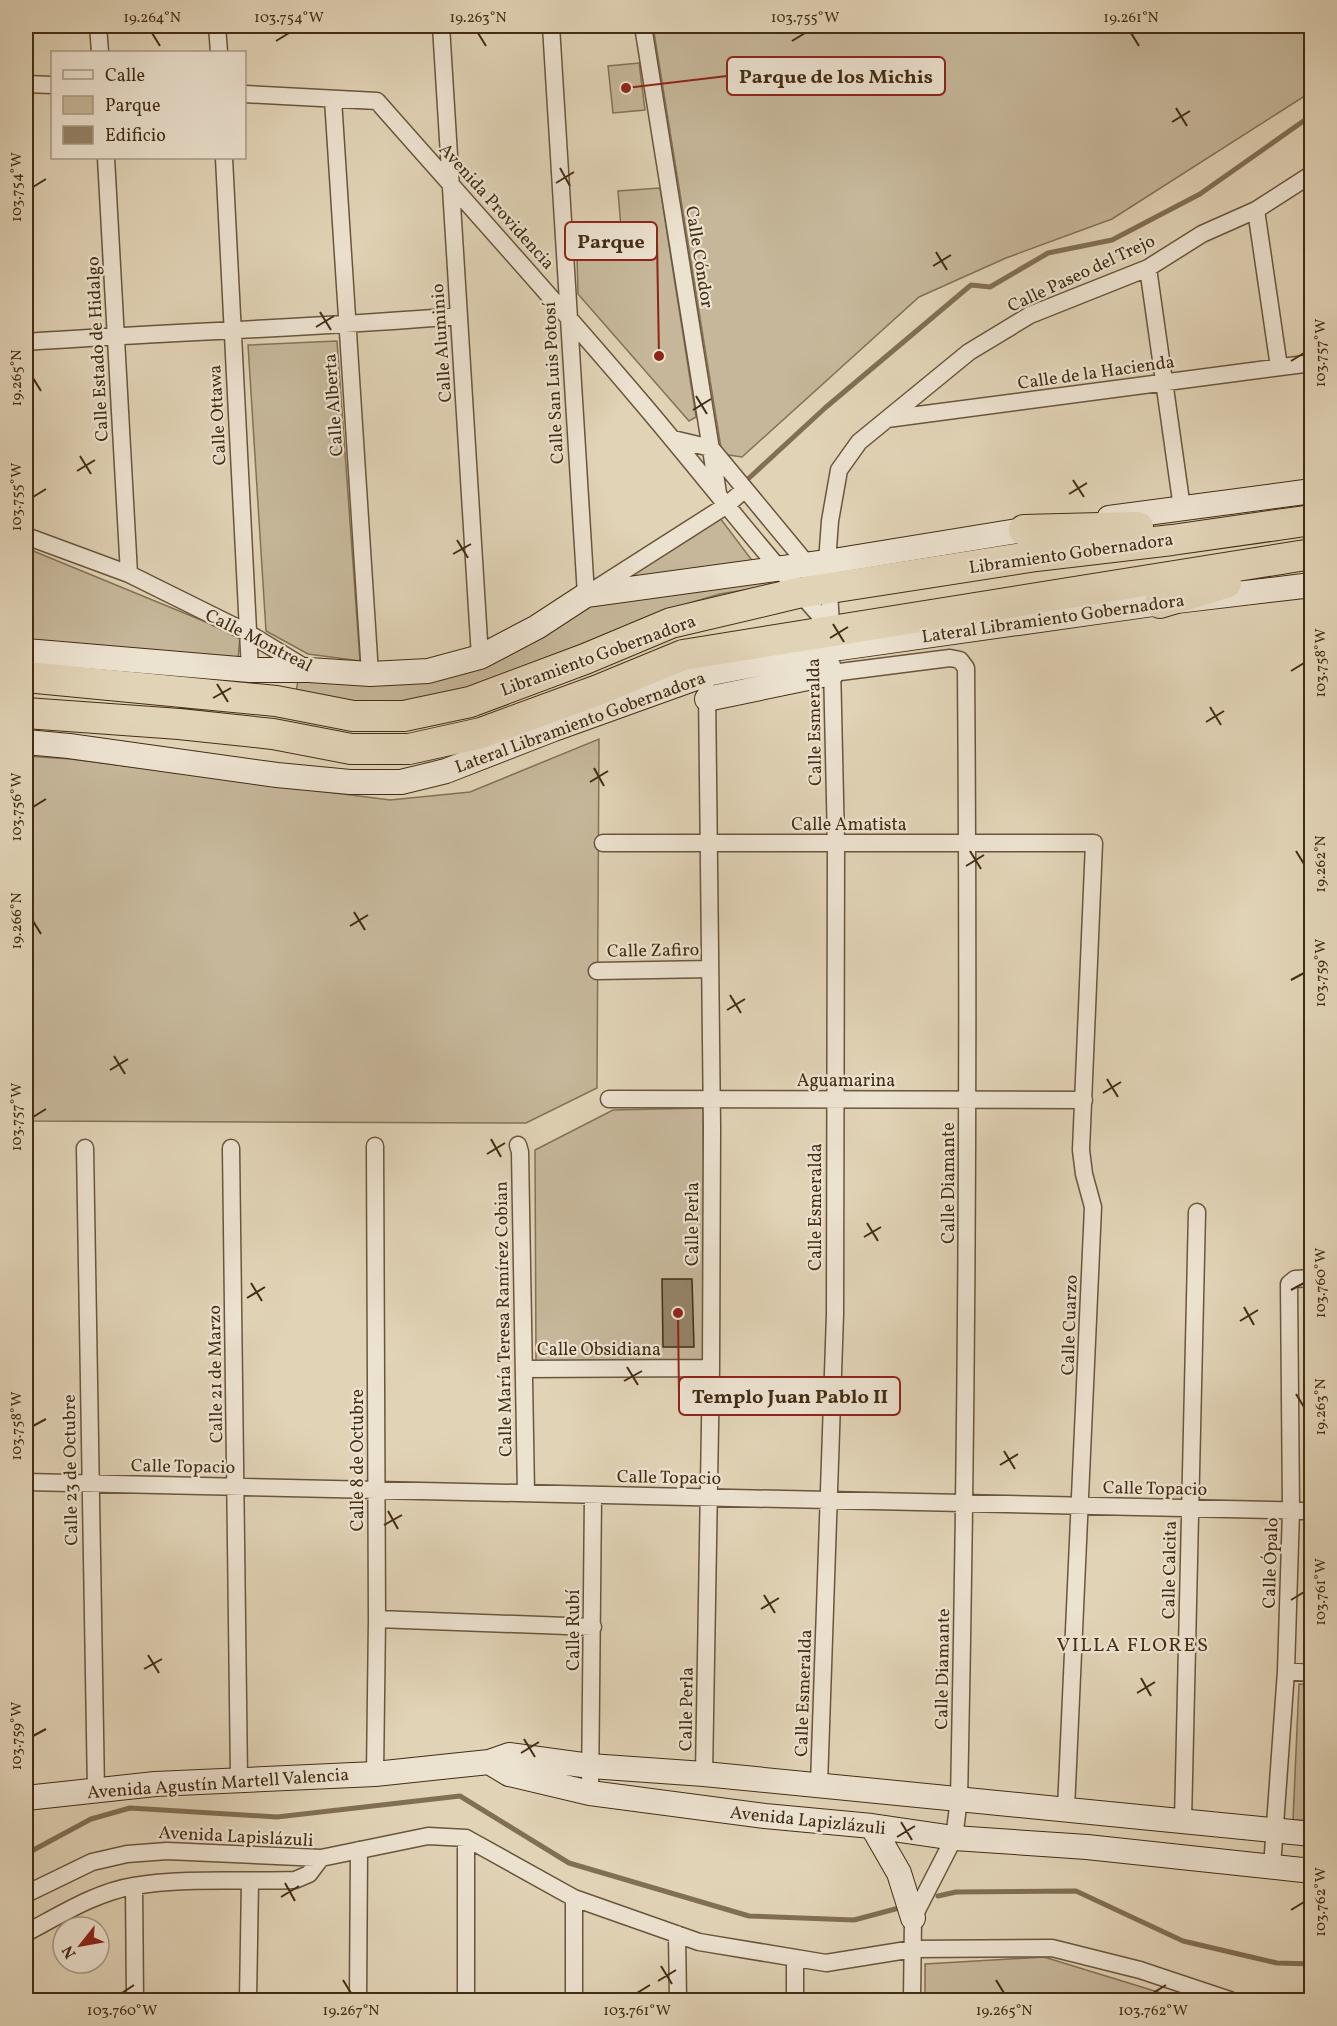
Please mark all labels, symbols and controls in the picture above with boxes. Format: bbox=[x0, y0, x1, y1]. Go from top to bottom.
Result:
text: 19.264°N bbox=[123, 8, 181, 29]
text: 103.754°W bbox=[254, 8, 324, 29]
text: 19.263°N bbox=[449, 8, 507, 29]
text: 103.755°W bbox=[771, 8, 839, 29]
text: 19.261°N bbox=[1103, 8, 1159, 29]
legend bbox=[51, 51, 246, 159]
callout: Parque de los Michis bbox=[727, 57, 945, 95]
text: Calle bbox=[105, 64, 145, 89]
text: Parque de los Michis bbox=[739, 64, 933, 92]
text: Parque bbox=[105, 94, 160, 119]
text: Edificio bbox=[105, 124, 166, 149]
street label: Avenida Providencia bbox=[432, 138, 560, 276]
text: 103.754°W bbox=[7, 152, 28, 222]
street label: Calle Cóndor bbox=[678, 204, 719, 310]
callout: Parque bbox=[565, 222, 657, 260]
text: Parque bbox=[577, 229, 645, 257]
street label: Calle Paseo del Trejo bbox=[1004, 229, 1159, 320]
street label: Calle Estado de Hidalgo bbox=[81, 256, 116, 442]
street label: Calle Aluminio bbox=[426, 283, 459, 403]
street label: Calle San Luis Potosí bbox=[538, 301, 571, 465]
text: 103.757°W bbox=[1311, 319, 1332, 387]
text: 19.265°N bbox=[7, 350, 28, 406]
street label: Calle de la Hacienda bbox=[1016, 350, 1176, 397]
street label: Calle Alberta bbox=[318, 353, 351, 457]
street label: Calle Ottawa bbox=[203, 364, 234, 466]
text: 103.755°W bbox=[7, 463, 28, 531]
street label: Libramiento Gobernadora bbox=[967, 528, 1175, 581]
street label: Lateral Libramiento Gobernadora bbox=[920, 589, 1186, 650]
street label: Calle Montreal bbox=[200, 604, 316, 679]
street label: Libramiento Gobernadora bbox=[497, 609, 700, 703]
text: 103.758°W bbox=[1311, 629, 1332, 697]
street label: Calle Esmeralda bbox=[802, 658, 829, 786]
street label: Lateral Libramiento Gobernadora bbox=[452, 666, 709, 780]
text: 103.756°W bbox=[7, 773, 28, 841]
street label: Calle Amatista bbox=[791, 813, 907, 838]
text: 19.262°N bbox=[1311, 835, 1332, 893]
text: 19.266°N bbox=[7, 892, 28, 950]
street label: Calle Zafiro bbox=[607, 938, 699, 965]
text: 103.759°W bbox=[1311, 939, 1332, 1007]
street label: Aguamarina bbox=[797, 1069, 895, 1094]
text: 103.757°W bbox=[7, 1083, 28, 1151]
street label: Calle Diamante bbox=[937, 1122, 962, 1244]
street label: Calle Esmeralda bbox=[804, 1143, 829, 1271]
street label: Calle María Teresa Ramírez Cobian bbox=[490, 1181, 519, 1457]
street label: Calle Perla bbox=[681, 1182, 706, 1266]
text: 103.760°W bbox=[1311, 1248, 1332, 1318]
street label: Calle Cuarzo bbox=[1056, 1274, 1085, 1376]
street label: Calle 21 de Marzo bbox=[203, 1305, 230, 1443]
street label: Calle Obsidiana bbox=[537, 1338, 661, 1363]
callout: Templo Juan Pablo II bbox=[679, 1377, 900, 1415]
text: 19.263°N bbox=[1311, 1378, 1332, 1436]
text: Templo Juan Pablo II bbox=[692, 1384, 888, 1412]
street label: Calle 8 de Octubre bbox=[346, 1389, 371, 1531]
text: 103.758°W bbox=[7, 1392, 28, 1460]
street label: Calle 23 de Octubre bbox=[58, 1394, 85, 1546]
street label: Calle Topacio bbox=[131, 1454, 235, 1481]
street label: Calle Topacio bbox=[617, 1465, 721, 1492]
street label: Calle Topacio bbox=[1103, 1476, 1207, 1503]
street label: Calle Ópalo bbox=[1257, 1517, 1286, 1609]
street label: Calle Calcita bbox=[1157, 1521, 1184, 1619]
text: 103.761°W bbox=[1311, 1558, 1332, 1626]
street label: Calle Rubí bbox=[562, 1589, 587, 1671]
street label: Calle Diamante bbox=[930, 1608, 957, 1730]
street label: Calle Esmeralda bbox=[790, 1629, 819, 1757]
district label: VILLA FLORES bbox=[1056, 1632, 1210, 1660]
street label: Calle Perla bbox=[674, 1667, 701, 1751]
text: 103.759°W bbox=[7, 1702, 28, 1770]
street label: Avenida Agustín Martell Valencia bbox=[86, 1763, 350, 1806]
street label: Avenida Lapizlázuli bbox=[729, 1801, 887, 1842]
street label: Avenida Lapislázuli bbox=[158, 1821, 314, 1854]
text: 103.762°W bbox=[1311, 1867, 1332, 1937]
north arrow bbox=[51, 1915, 111, 1975]
text: N bbox=[57, 1941, 82, 1962]
text: 103.760°W bbox=[87, 2001, 157, 2022]
text: 19.267°N bbox=[323, 2001, 379, 2022]
text: 103.761°W bbox=[603, 2001, 671, 2022]
text: 19.265°N bbox=[976, 2001, 1032, 2022]
text: 103.762°W bbox=[1118, 2001, 1188, 2022]

